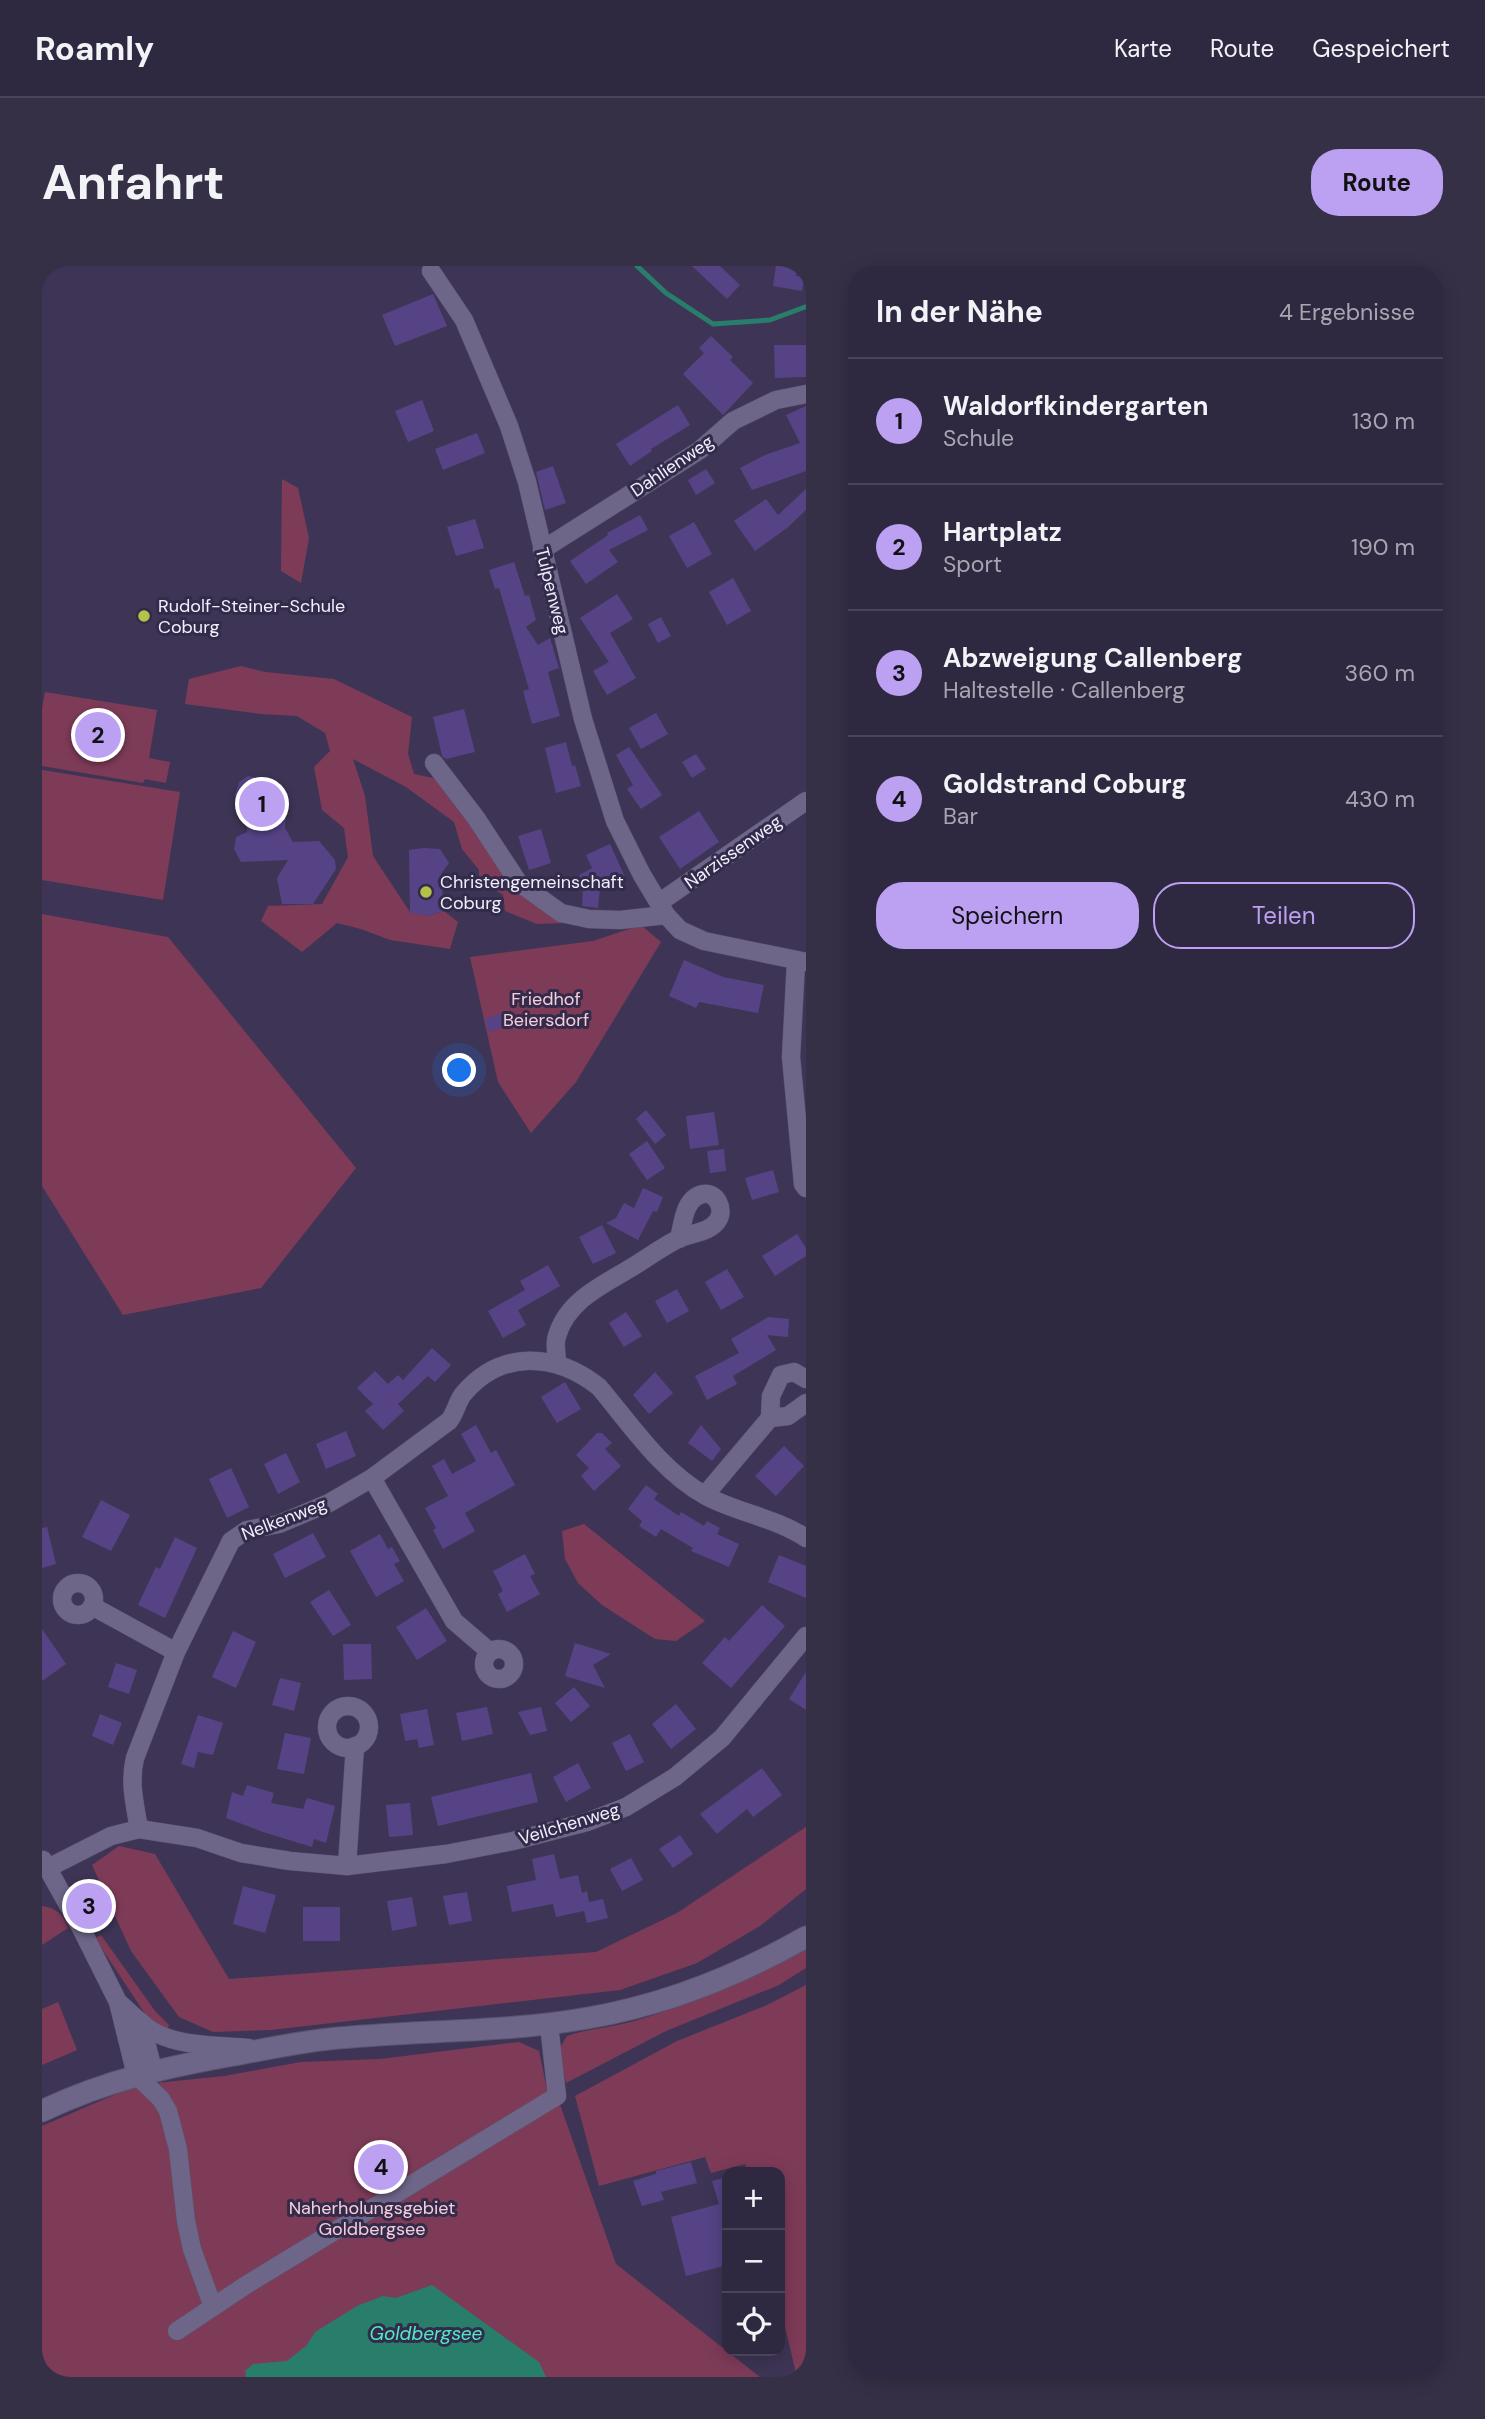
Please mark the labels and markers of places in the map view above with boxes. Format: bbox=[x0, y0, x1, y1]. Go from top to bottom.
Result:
place label: Rudolf-Steiner-Schule Coburg bbox=[158, 594, 345, 639]
marker: Rudolf-Steiner-Schule Coburg bbox=[136, 608, 152, 624]
pin: 2 bbox=[75, 709, 121, 761]
pin: 1 bbox=[239, 778, 285, 830]
place label: Christengemeinschaft Coburg bbox=[440, 870, 624, 915]
marker: Christengemeinschaft Coburg bbox=[418, 884, 434, 900]
pin: 3 bbox=[66, 1880, 112, 1932]
pin: 4 bbox=[358, 2141, 404, 2193]

